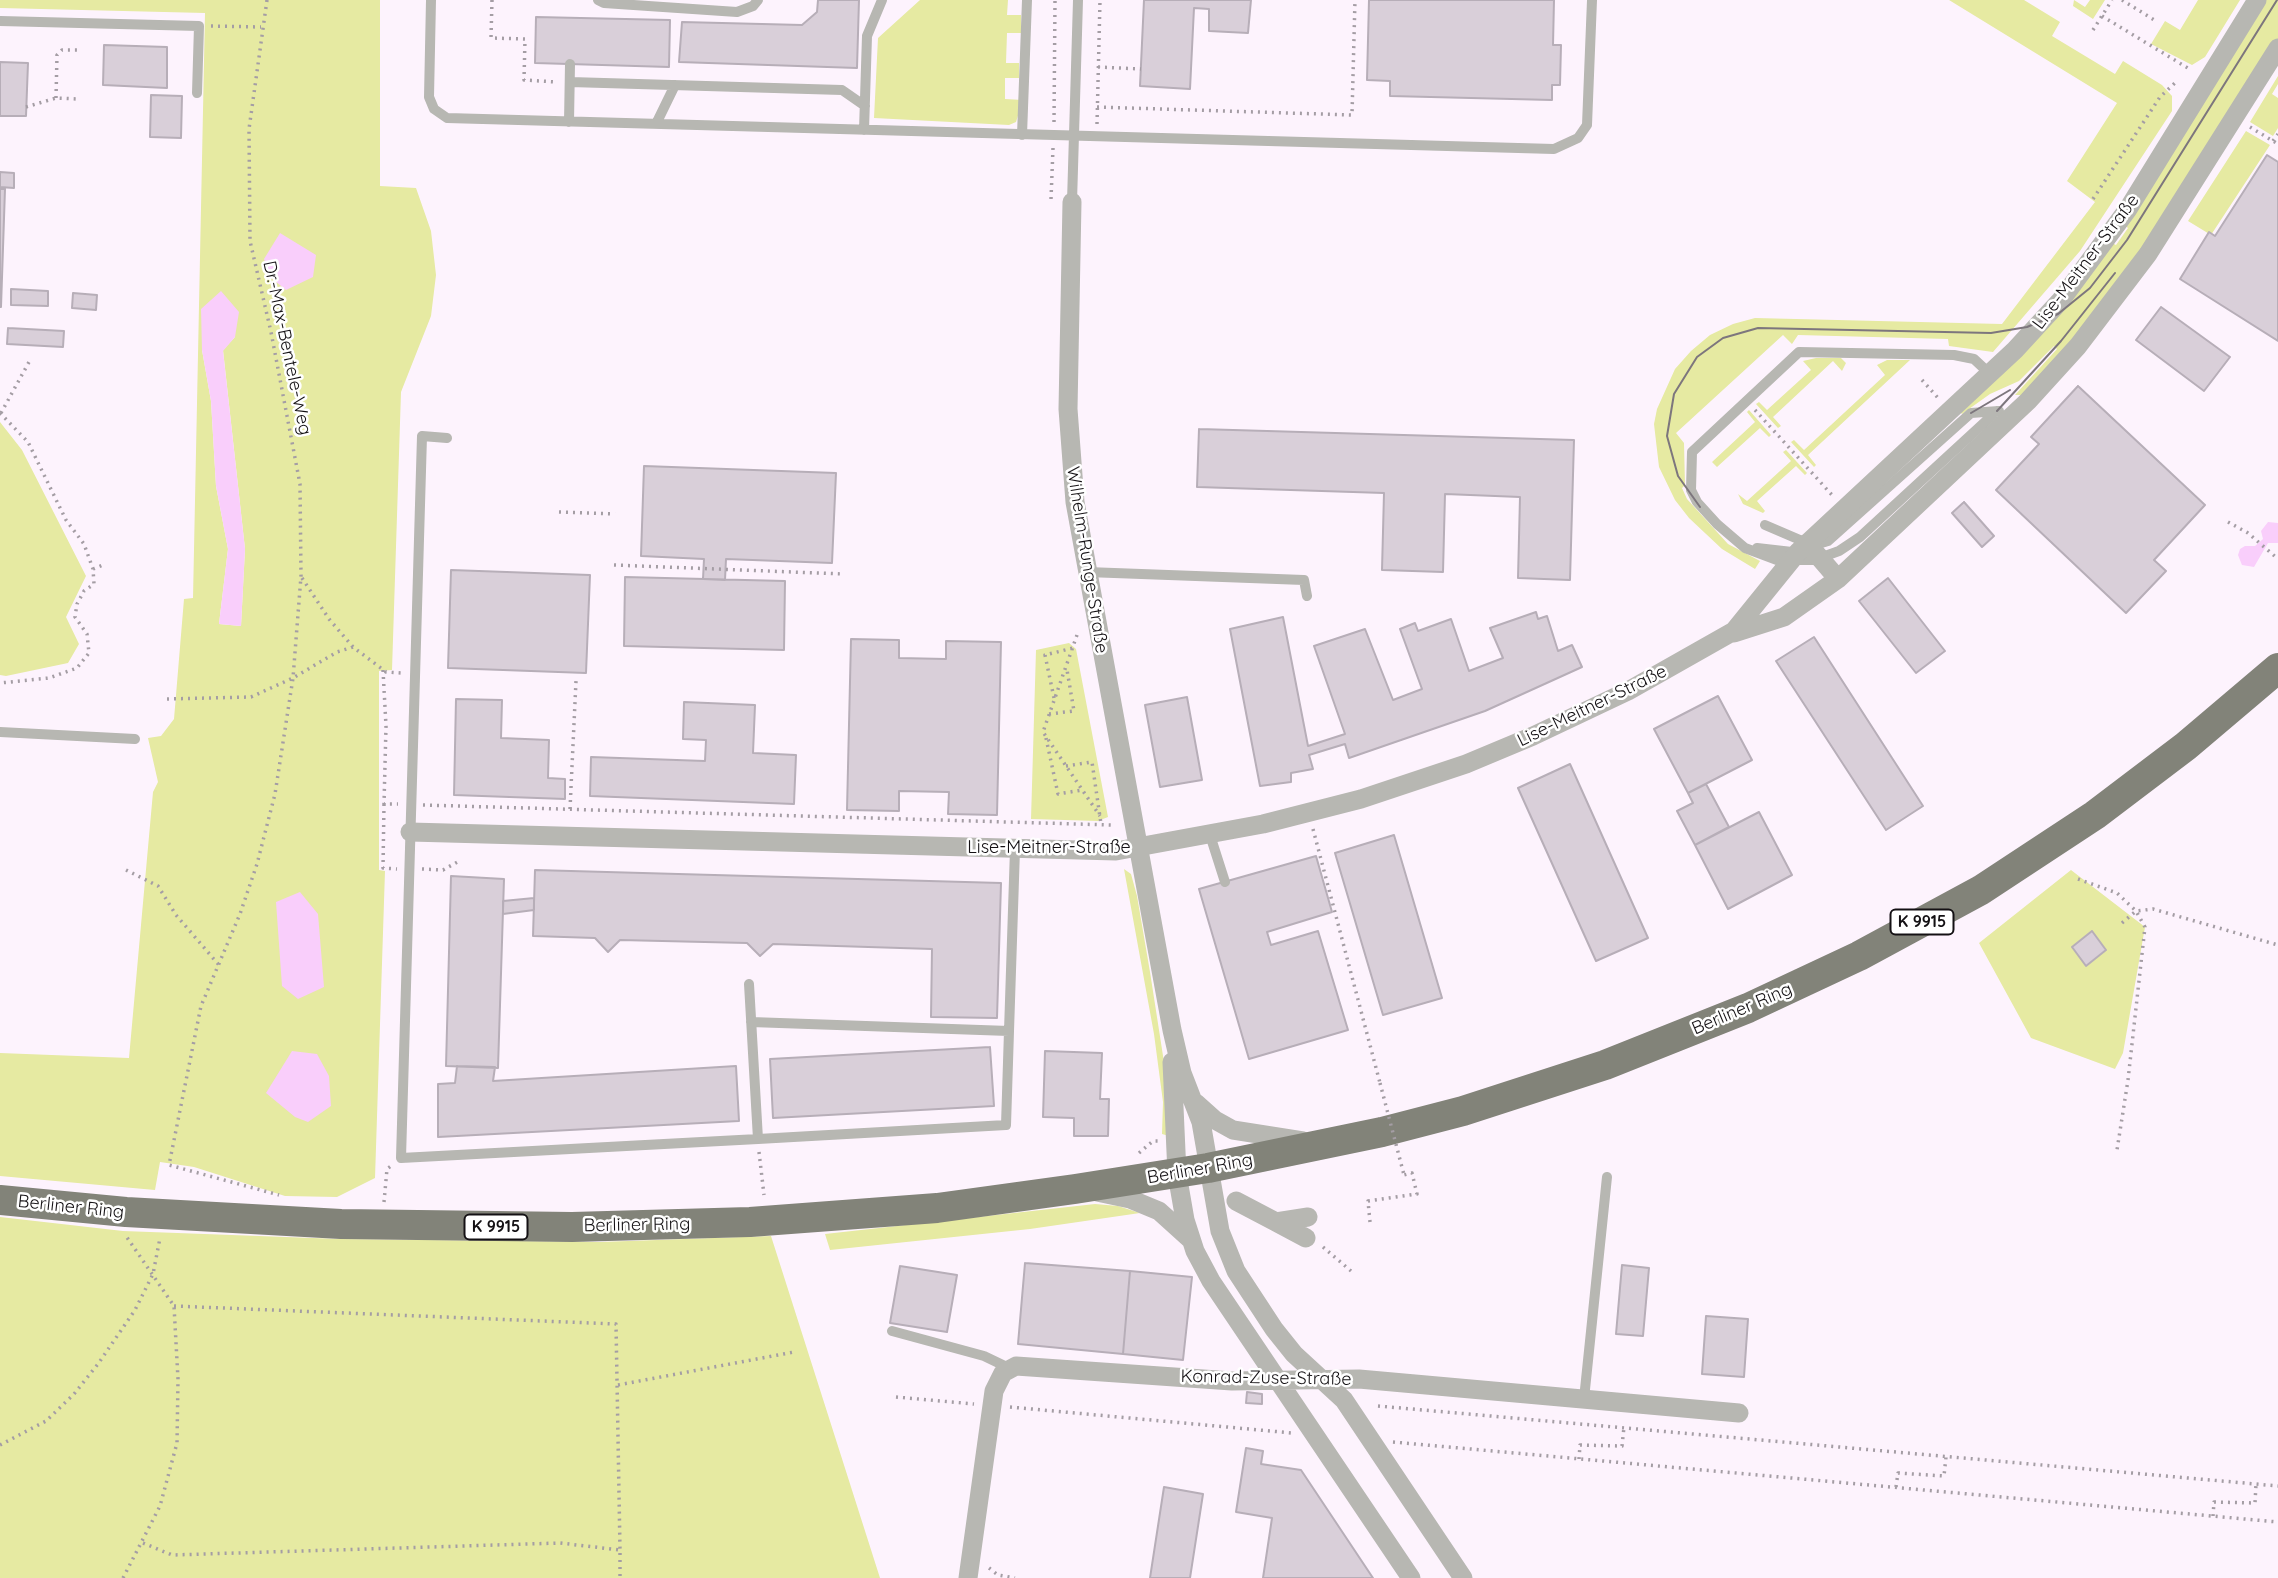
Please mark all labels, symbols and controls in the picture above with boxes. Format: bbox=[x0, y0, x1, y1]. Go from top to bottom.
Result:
street label: Lise-Meitner-Straße bbox=[2028, 190, 2144, 334]
street label: Dr.-Max-Bentele-Weg bbox=[258, 259, 316, 437]
street label: Wilhelm-Runge-Straße bbox=[1062, 465, 1112, 655]
street label: Lise-Meitner-Straße bbox=[1514, 660, 1670, 752]
street label: Lise-Meitner-Straße bbox=[967, 837, 1131, 859]
road number: K 9915 bbox=[1890, 910, 1954, 934]
street label: Berliner Ring bbox=[1689, 978, 1795, 1040]
street label: Berliner Ring bbox=[1146, 1149, 1254, 1189]
street label: Berliner Ring bbox=[17, 1191, 125, 1223]
street label: Berliner Ring bbox=[583, 1213, 691, 1237]
road number: K 9915 bbox=[464, 1214, 528, 1240]
street label: Konrad-Zuse-Straße bbox=[1180, 1366, 1352, 1390]

